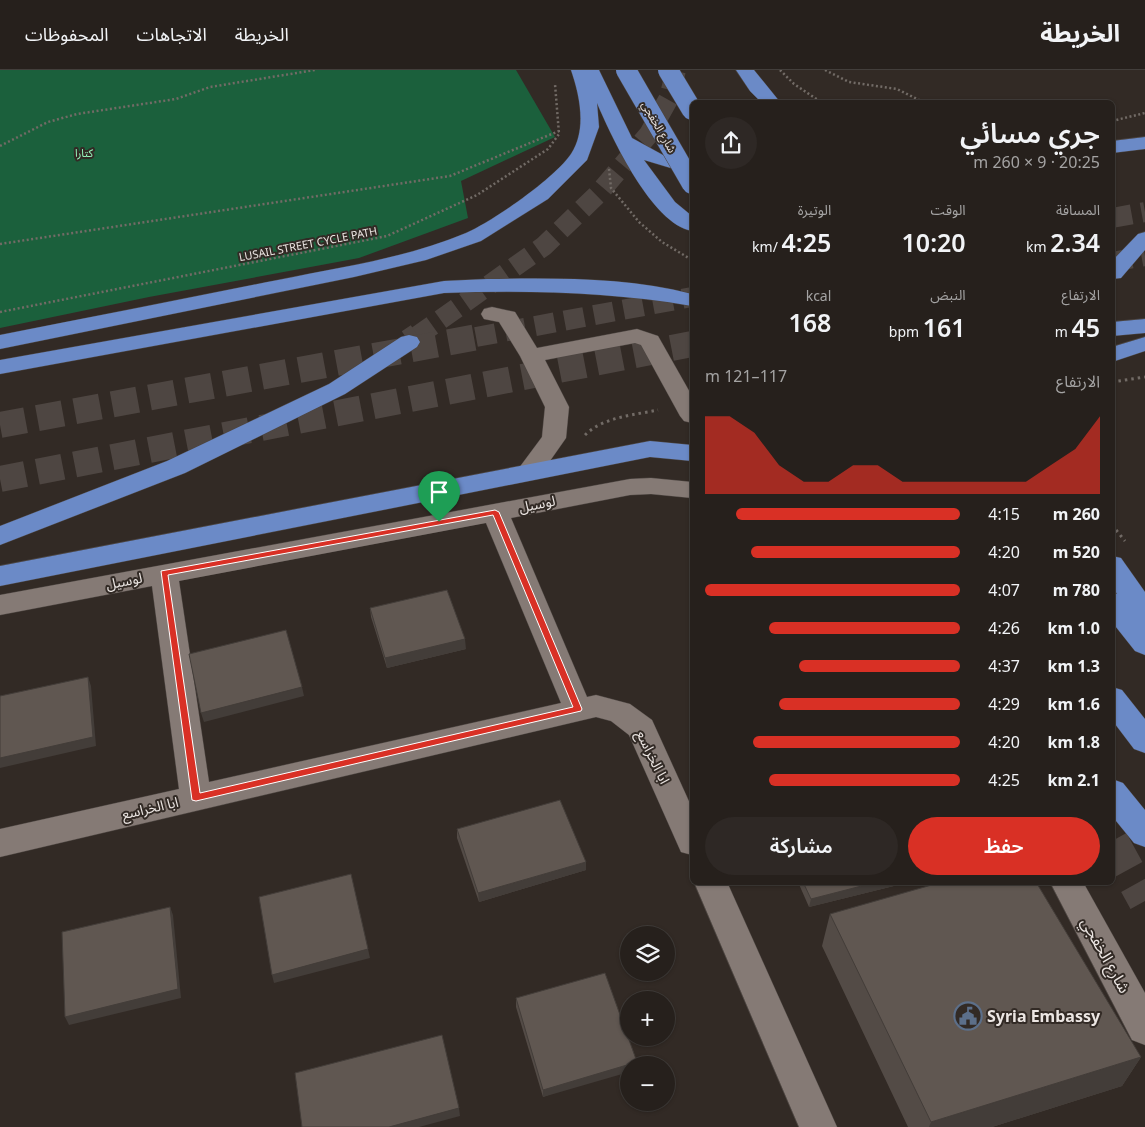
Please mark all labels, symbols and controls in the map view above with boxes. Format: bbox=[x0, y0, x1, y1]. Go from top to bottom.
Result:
text: الخريطة bbox=[1040, 16, 1120, 49]
text: المحفوظات bbox=[25, 22, 109, 46]
text: الاتجاهات bbox=[137, 22, 207, 46]
text: الخريطة bbox=[235, 22, 289, 46]
street label: شارع الخفجي bbox=[636, 98, 680, 157]
text: جري مسائي bbox=[960, 113, 1100, 151]
button: share bbox=[705, 117, 757, 169]
park label: كتارا bbox=[75, 145, 94, 160]
text: 20:25 · 9 × 260 m bbox=[973, 151, 1100, 173]
text: الوتيرة bbox=[798, 200, 831, 219]
text: الوقت bbox=[931, 200, 966, 219]
text: المسافة bbox=[1056, 200, 1100, 219]
street label: LUSAIL STREET CYCLE PATH bbox=[237, 223, 378, 264]
text: 4:25 bbox=[782, 225, 831, 259]
text: 10:20 bbox=[902, 225, 966, 259]
text: 2.34 bbox=[1050, 225, 1100, 259]
text: /km bbox=[752, 237, 782, 256]
text: km bbox=[1026, 237, 1050, 256]
text: النبض bbox=[930, 285, 966, 304]
text: الارتفاع bbox=[1062, 285, 1100, 304]
text: kcal bbox=[806, 286, 831, 305]
text: 168 bbox=[788, 305, 831, 339]
text: 161 bbox=[923, 310, 966, 344]
text: 45 bbox=[1071, 310, 1100, 344]
text: bpm bbox=[889, 322, 923, 341]
text: m bbox=[1055, 322, 1071, 341]
text: 117–121 m bbox=[705, 365, 787, 387]
text: الارتفاع bbox=[1056, 370, 1100, 392]
pin bbox=[418, 471, 460, 522]
icon: arrive bbox=[425, 478, 453, 506]
street label: لوسيل bbox=[517, 491, 557, 516]
text: 4:15 bbox=[988, 503, 1020, 525]
text: 260 m bbox=[1053, 503, 1100, 525]
text: 4:20 bbox=[988, 541, 1020, 563]
text: 520 m bbox=[1053, 541, 1100, 563]
street label: لوسيل bbox=[104, 568, 144, 593]
text: 4:07 bbox=[988, 579, 1020, 601]
text: 780 m bbox=[1053, 579, 1100, 601]
text: 4:26 bbox=[988, 617, 1020, 639]
text: 1.0 km bbox=[1047, 617, 1100, 639]
text: 4:37 bbox=[988, 655, 1020, 677]
text: 1.3 km bbox=[1047, 655, 1100, 677]
text: 4:29 bbox=[988, 693, 1020, 715]
text: 1.6 km bbox=[1047, 693, 1100, 715]
street label: ابا الخراسع bbox=[630, 727, 675, 788]
text: 4:20 bbox=[988, 731, 1020, 753]
text: 1.8 km bbox=[1047, 731, 1100, 753]
text: 4:25 bbox=[988, 769, 1020, 791]
text: 2.1 km bbox=[1047, 769, 1100, 791]
street label: ابا الخراسع bbox=[120, 792, 181, 825]
button: مشاركة bbox=[705, 817, 898, 875]
button: حفظ bbox=[908, 817, 1100, 875]
street label: شارع الخفجي bbox=[1074, 913, 1136, 998]
map controls bbox=[620, 926, 675, 1111]
button: layers bbox=[620, 926, 675, 981]
button: + bbox=[620, 991, 675, 1046]
public building icon: Syria Embassy bbox=[953, 1001, 983, 1031]
place label: Syria Embassy bbox=[987, 1005, 1101, 1027]
button: − bbox=[620, 1056, 675, 1111]

